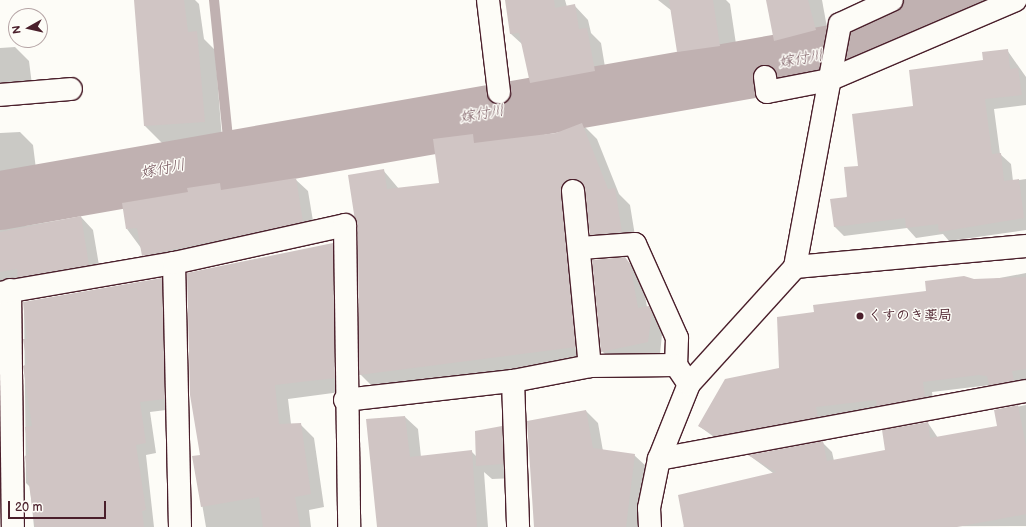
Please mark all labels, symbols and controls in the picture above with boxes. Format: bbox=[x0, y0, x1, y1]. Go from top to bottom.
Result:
north arrow bbox=[8, 8, 48, 48]
text: N bbox=[10, 25, 24, 35]
water label: 嫁付川 bbox=[777, 46, 825, 72]
water label: 嫁付川 bbox=[458, 101, 506, 127]
water label: 嫁付川 bbox=[139, 156, 187, 182]
place label: くすのき薬局 bbox=[868, 308, 952, 324]
marker: くすのき薬局 bbox=[855, 311, 865, 321]
scale bar bbox=[10, 493, 108, 519]
text: 20 m bbox=[15, 500, 42, 515]

